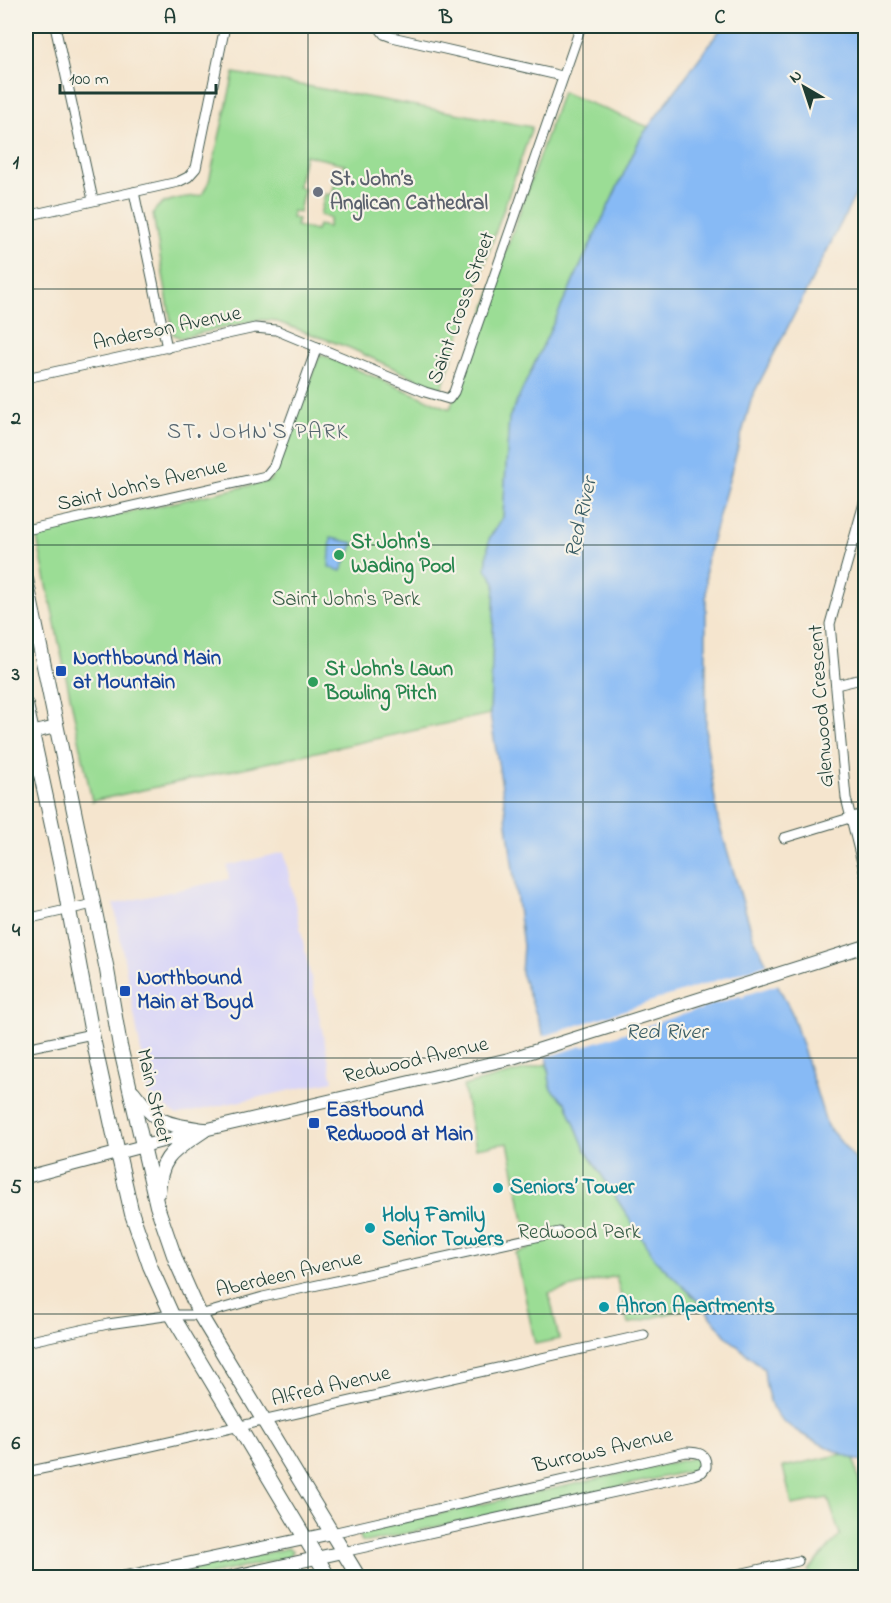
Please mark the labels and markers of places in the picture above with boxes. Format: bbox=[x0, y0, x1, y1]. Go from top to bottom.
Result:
place label: St. John’s Anglican Cathedral bbox=[330, 165, 488, 221]
marker: St. John’s Anglican Cathedral bbox=[311, 185, 325, 199]
place label: St John's Wading Pool bbox=[351, 528, 455, 584]
marker: St John's Wading Pool bbox=[332, 548, 346, 562]
place label: Northbound Main at Mountain bbox=[73, 644, 221, 698]
place label: St John's Lawn Bowling Pitch bbox=[324, 655, 453, 711]
marker: Northbound Main at Mountain bbox=[54, 664, 68, 678]
marker: St John's Lawn Bowling Pitch bbox=[306, 675, 320, 689]
place label: Northbound Main at Boyd bbox=[137, 964, 253, 1020]
marker: Northbound Main at Boyd bbox=[118, 984, 132, 998]
place label: Eastbound Redwood at Main bbox=[326, 1096, 473, 1150]
marker: Eastbound Redwood at Main bbox=[307, 1116, 321, 1130]
place label: Seniors’ Tower bbox=[510, 1173, 635, 1203]
marker: Seniors’ Tower bbox=[491, 1181, 505, 1195]
place label: Holy Family Senior Towers bbox=[382, 1201, 505, 1255]
marker: Holy Family Senior Towers bbox=[363, 1221, 377, 1235]
place label: Ahron Apartments bbox=[616, 1292, 775, 1322]
marker: Ahron Apartments bbox=[597, 1300, 611, 1314]

